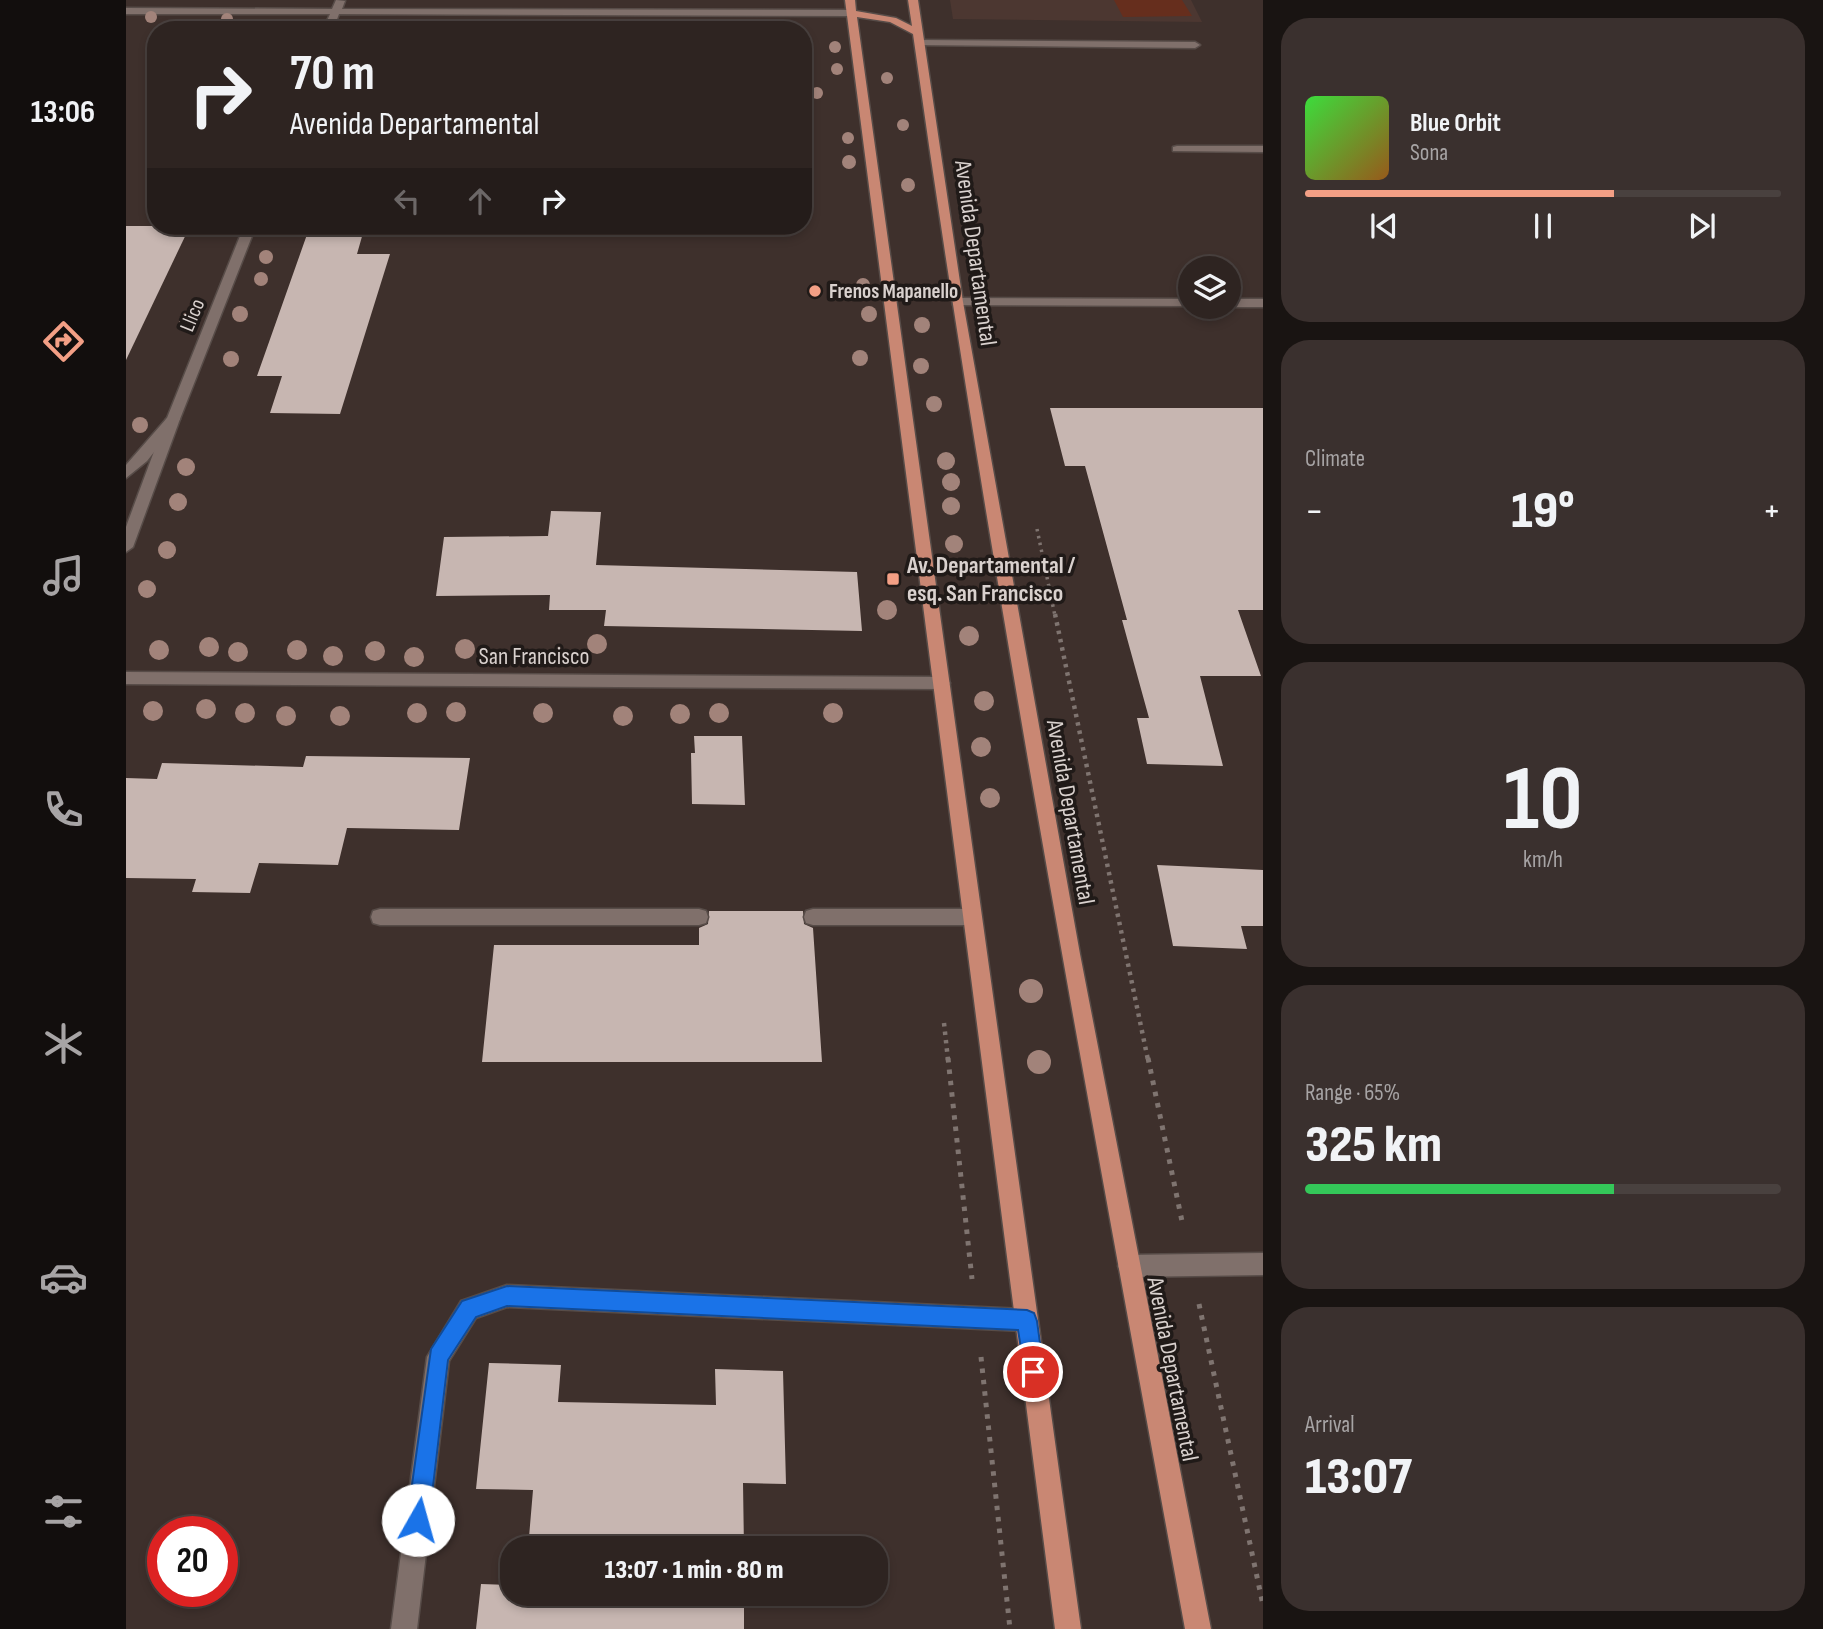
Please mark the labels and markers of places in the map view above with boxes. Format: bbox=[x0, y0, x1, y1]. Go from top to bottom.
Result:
place label: Frenos Mapanello bbox=[829, 279, 958, 304]
marker: Frenos Mapanello bbox=[807, 283, 823, 299]
place label: Av. Departamental / esq. San Francisco bbox=[906, 551, 1075, 608]
marker: Av. Departamental / esq. San Francisco bbox=[885, 571, 901, 587]
pin bbox=[1003, 1342, 1063, 1402]

